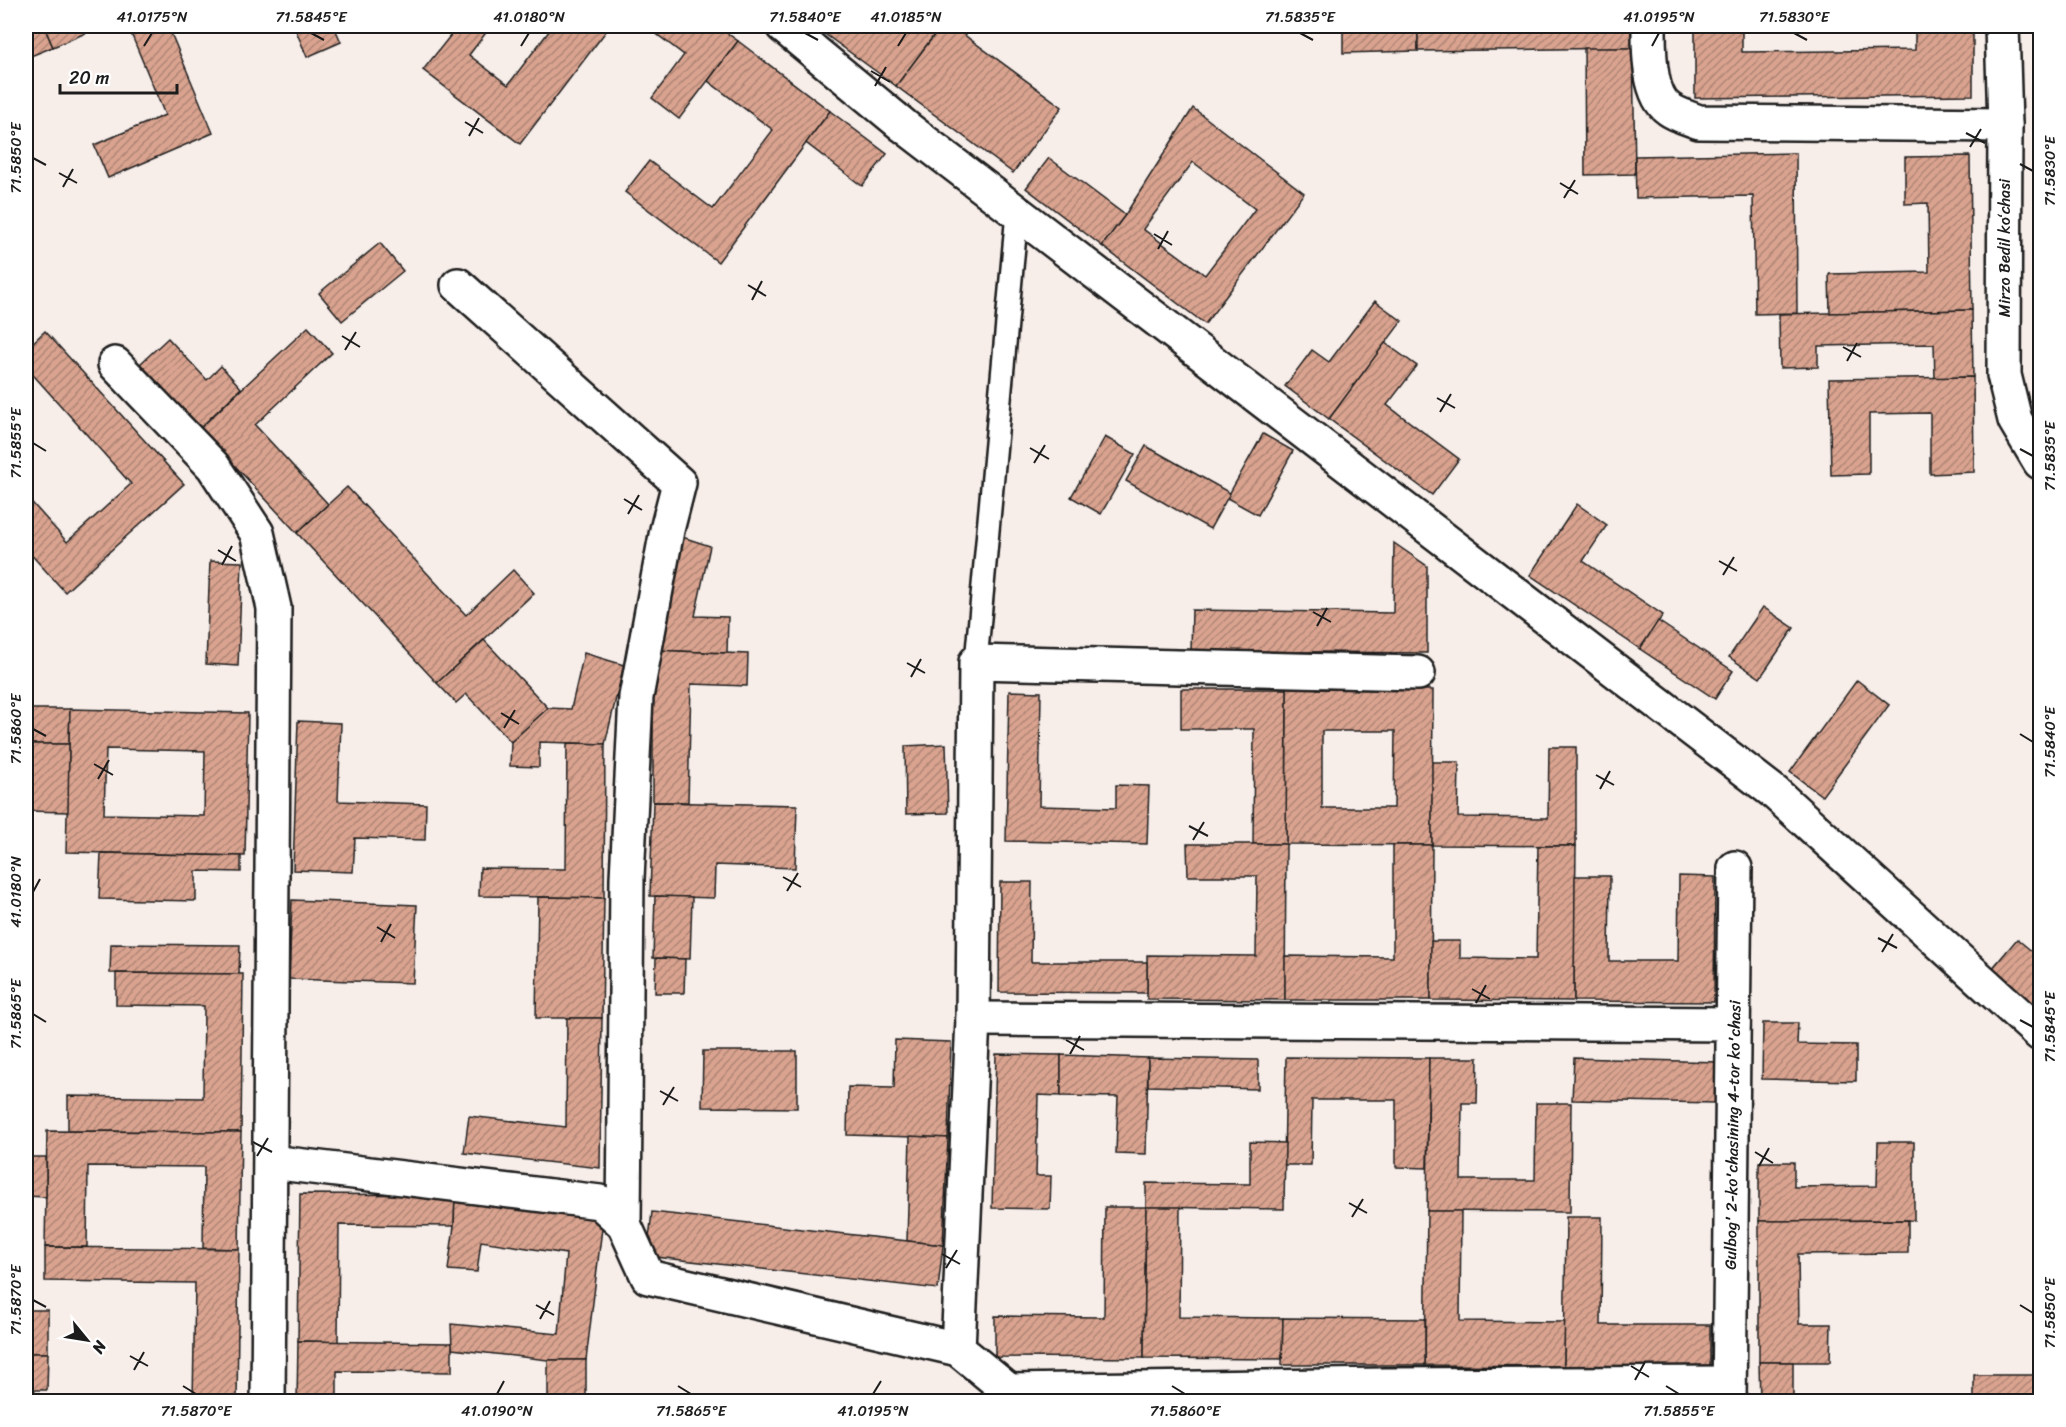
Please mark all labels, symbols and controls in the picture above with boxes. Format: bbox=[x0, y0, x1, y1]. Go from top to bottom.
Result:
text: 41.0175°N bbox=[117, 4, 188, 30]
text: 71.5845°E bbox=[275, 4, 348, 30]
text: 41.0180°N bbox=[493, 4, 565, 30]
text: 71.5840°E bbox=[769, 4, 842, 30]
text: 41.0185°N bbox=[870, 4, 942, 30]
text: 71.5835°E bbox=[1265, 4, 1337, 30]
text: 41.0195°N bbox=[1623, 4, 1695, 30]
text: 71.5830°E bbox=[1759, 4, 1831, 30]
scale bar bbox=[60, 57, 177, 95]
text: 20 m bbox=[69, 62, 109, 94]
text: 71.5850°E bbox=[3, 121, 29, 194]
text: 71.5830°E bbox=[2037, 134, 2063, 206]
street label: Mirzo Bedil koʻchasi bbox=[1990, 178, 2019, 317]
text: 71.5855°E bbox=[3, 406, 29, 478]
text: 71.5835°E bbox=[2037, 419, 2063, 491]
text: 71.5860°E bbox=[3, 692, 29, 764]
text: 71.5840°E bbox=[2037, 705, 2063, 778]
text: 41.0180°N bbox=[3, 856, 29, 928]
text: 71.5865°E bbox=[3, 977, 29, 1049]
text: 71.5845°E bbox=[2037, 990, 2063, 1063]
street label: Gulbog' 2-ko'chasining 4-tor ko'chasi bbox=[1716, 999, 1749, 1270]
text: 71.5870°E bbox=[3, 1263, 29, 1335]
text: 71.5850°E bbox=[2037, 1276, 2063, 1349]
north arrow bbox=[57, 1310, 117, 1370]
text: N bbox=[84, 1334, 115, 1360]
text: 71.5870°E bbox=[161, 1398, 233, 1424]
text: 41.0190°N bbox=[461, 1398, 533, 1424]
text: 71.5865°E bbox=[656, 1398, 728, 1424]
text: 41.0195°N bbox=[837, 1398, 909, 1424]
text: 71.5860°E bbox=[1150, 1398, 1222, 1424]
text: 71.5855°E bbox=[1644, 1398, 1716, 1424]

